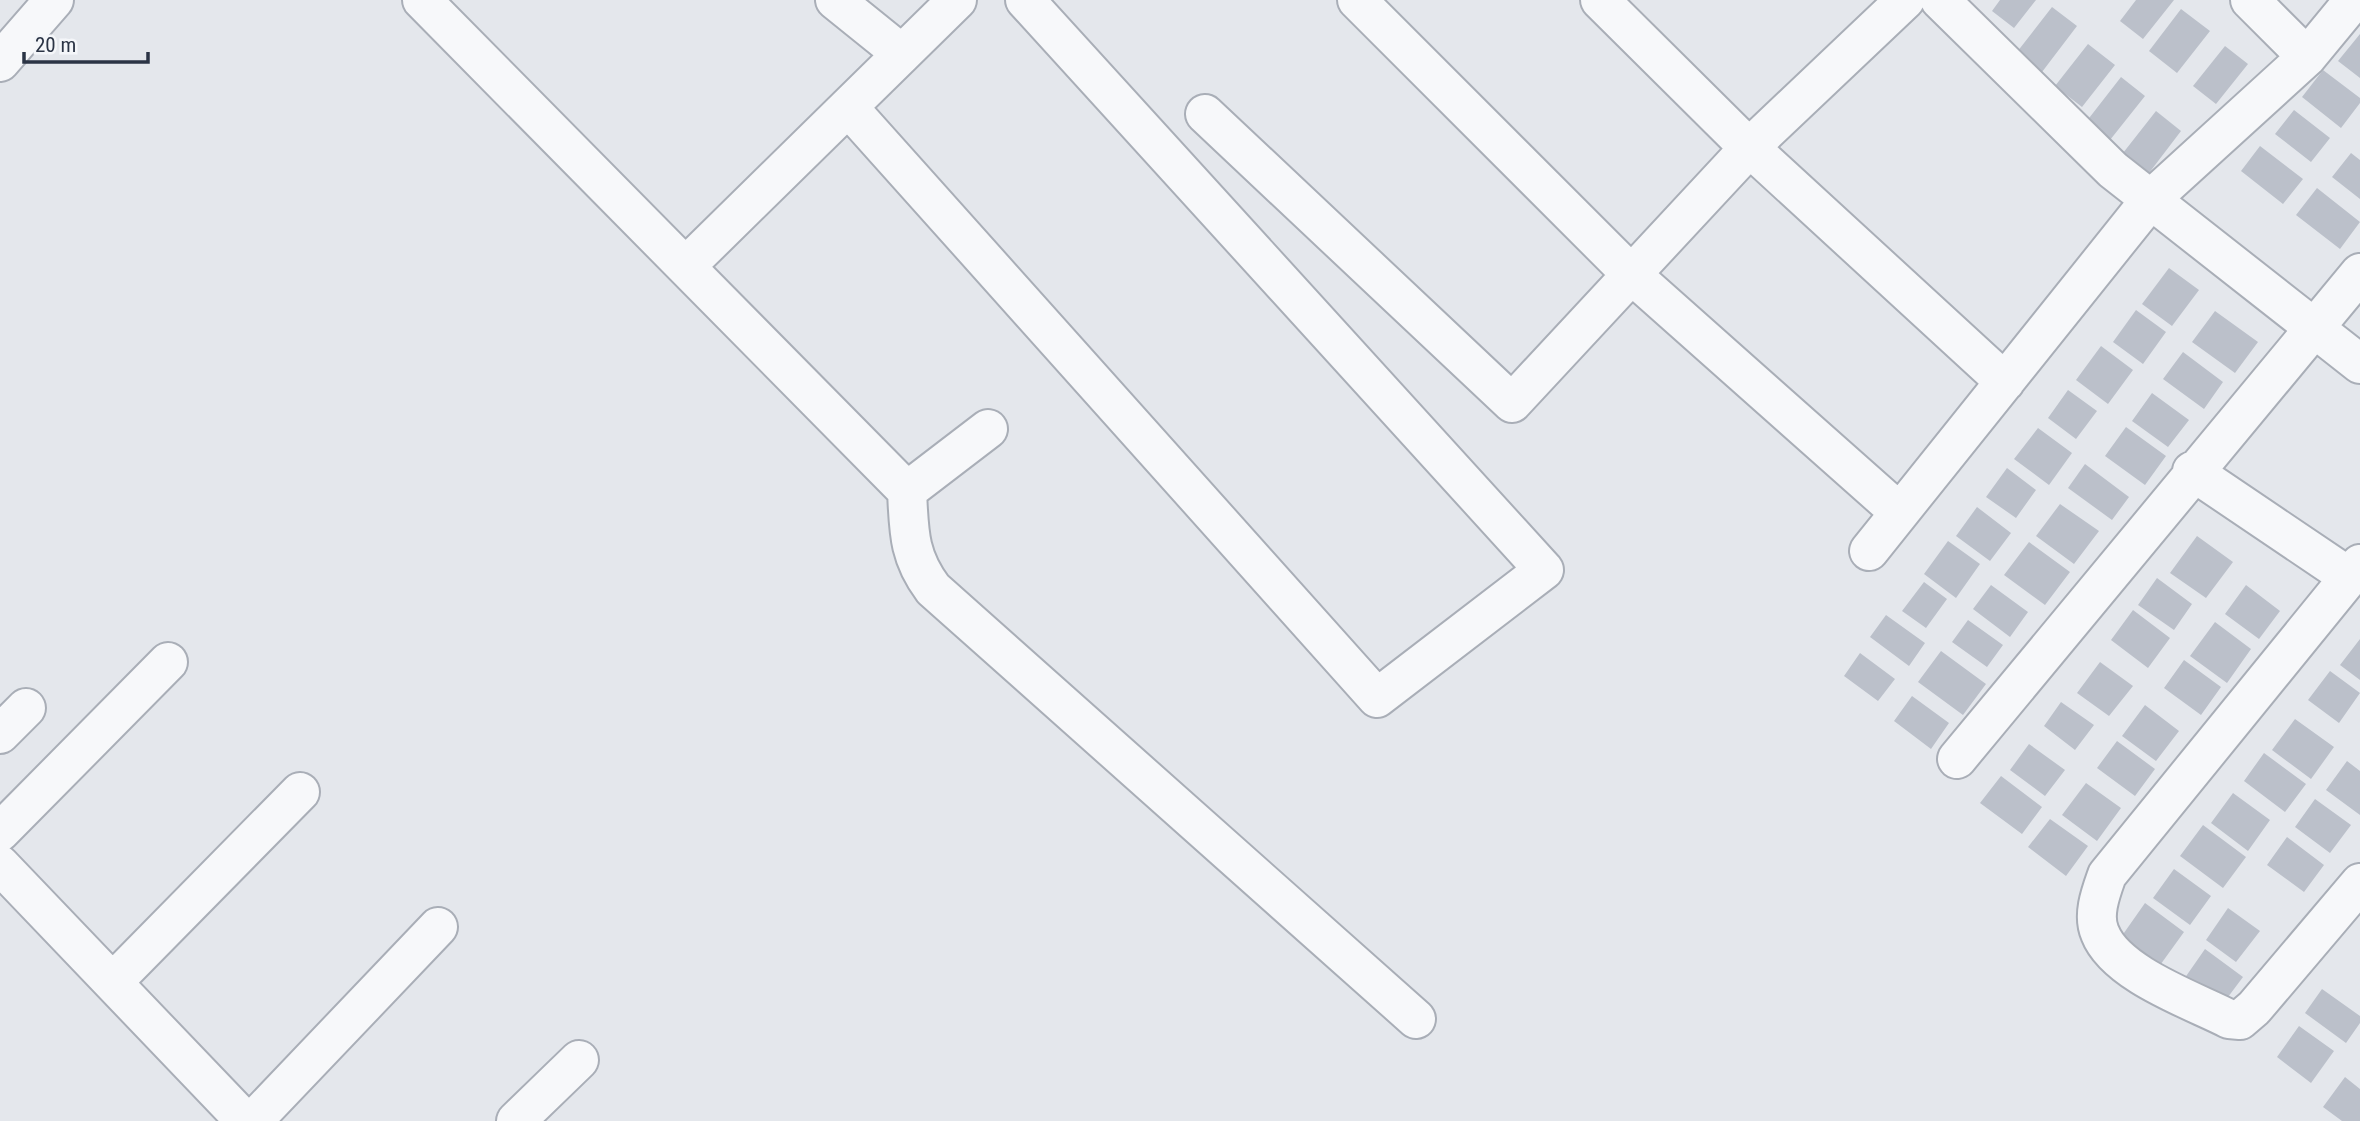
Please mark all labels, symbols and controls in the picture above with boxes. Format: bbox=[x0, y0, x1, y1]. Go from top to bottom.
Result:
scale bar bbox=[24, 21, 149, 65]
text: 20 m bbox=[35, 33, 76, 57]

